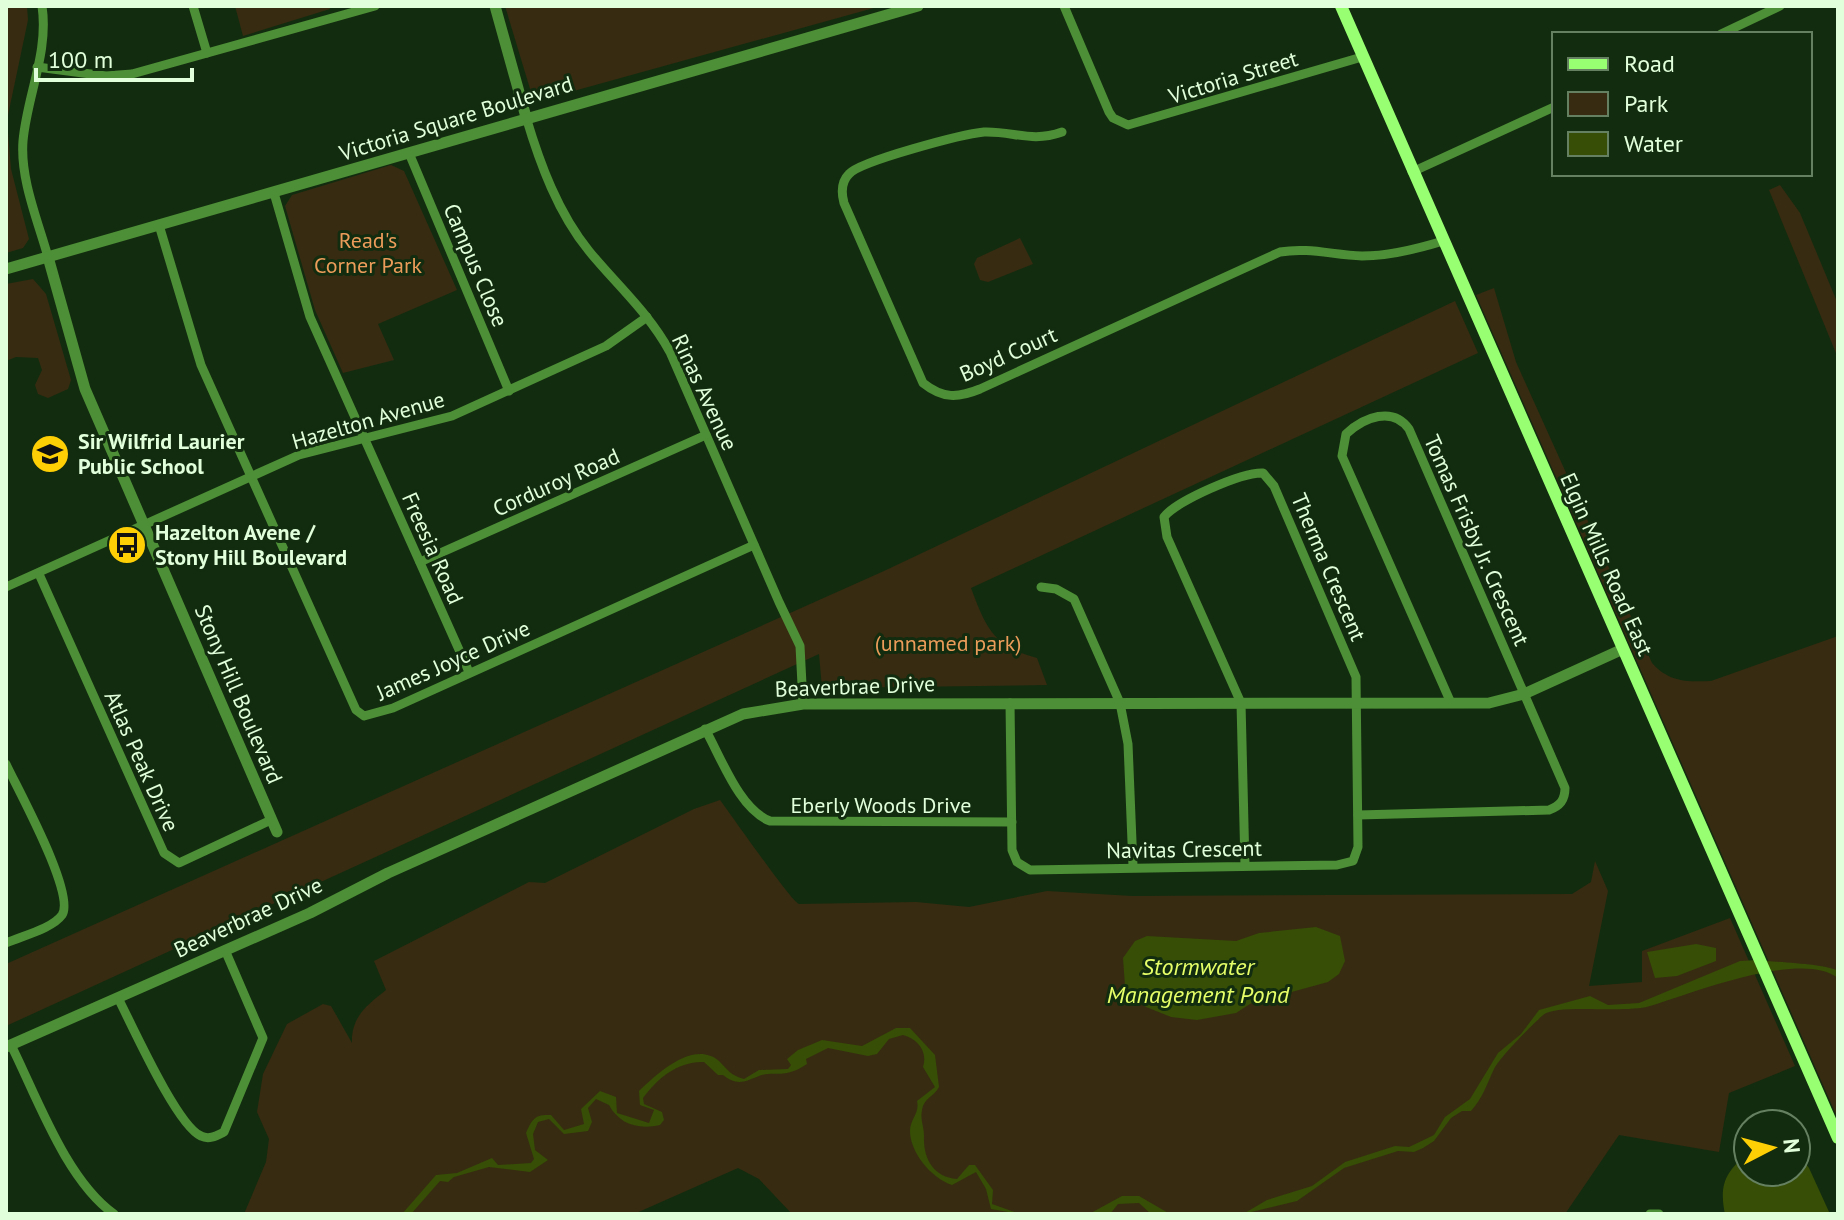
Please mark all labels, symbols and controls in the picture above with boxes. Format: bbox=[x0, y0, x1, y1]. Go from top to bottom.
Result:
scale bar bbox=[36, 32, 192, 82]
legend bbox=[1552, 32, 1812, 176]
text: 100 m bbox=[48, 44, 113, 75]
street label: Victoria Street bbox=[1164, 44, 1302, 110]
text: Road bbox=[1624, 48, 1675, 79]
street label: Victoria Square Boulevard bbox=[335, 69, 576, 167]
text: Park bbox=[1624, 88, 1669, 119]
text: Water bbox=[1624, 128, 1683, 159]
street label: Campus Close bbox=[438, 199, 514, 331]
park label: Read's Corner Park bbox=[314, 226, 423, 279]
street label: Boyd Court bbox=[955, 320, 1061, 388]
street label: Rinas Avenue bbox=[666, 329, 744, 455]
street label: Hazelton Avenue bbox=[288, 385, 448, 455]
place label: Sir Wilfrid Laurier Public School bbox=[78, 427, 245, 480]
street label: Tomas Frisby Jr. Crescent bbox=[1418, 430, 1536, 650]
school or university icon: Sir Wilfrid Laurier Public School bbox=[29, 433, 71, 475]
street label: Corduroy Road bbox=[488, 442, 624, 522]
street label: Elgin Mills Road East bbox=[1554, 468, 1660, 660]
street label: Freesia Road bbox=[396, 488, 470, 608]
street label: Therma Crescent bbox=[1285, 489, 1373, 646]
place label: Hazelton Avene / Stony Hill Boulevard bbox=[155, 518, 347, 571]
bus stop icon: Hazelton Avene / Stony Hill Boulevard bbox=[106, 524, 148, 566]
street label: Stony Hill Boulevard bbox=[189, 600, 289, 788]
street label: James Joyce Drive bbox=[371, 614, 534, 707]
park label: (unnamed park) bbox=[875, 629, 1021, 657]
street label: Beaverbrae Drive bbox=[774, 669, 936, 703]
street label: Atlas Peak Drive bbox=[98, 686, 186, 836]
street label: Eberly Woods Drive bbox=[791, 791, 971, 819]
street label: Navitas Crescent bbox=[1106, 834, 1263, 864]
street label: Beaverbrae Drive bbox=[169, 870, 327, 964]
water label: Stormwater Management Pond bbox=[1107, 951, 1290, 1010]
north arrow bbox=[1732, 1108, 1812, 1188]
text: N bbox=[1777, 1137, 1807, 1155]

